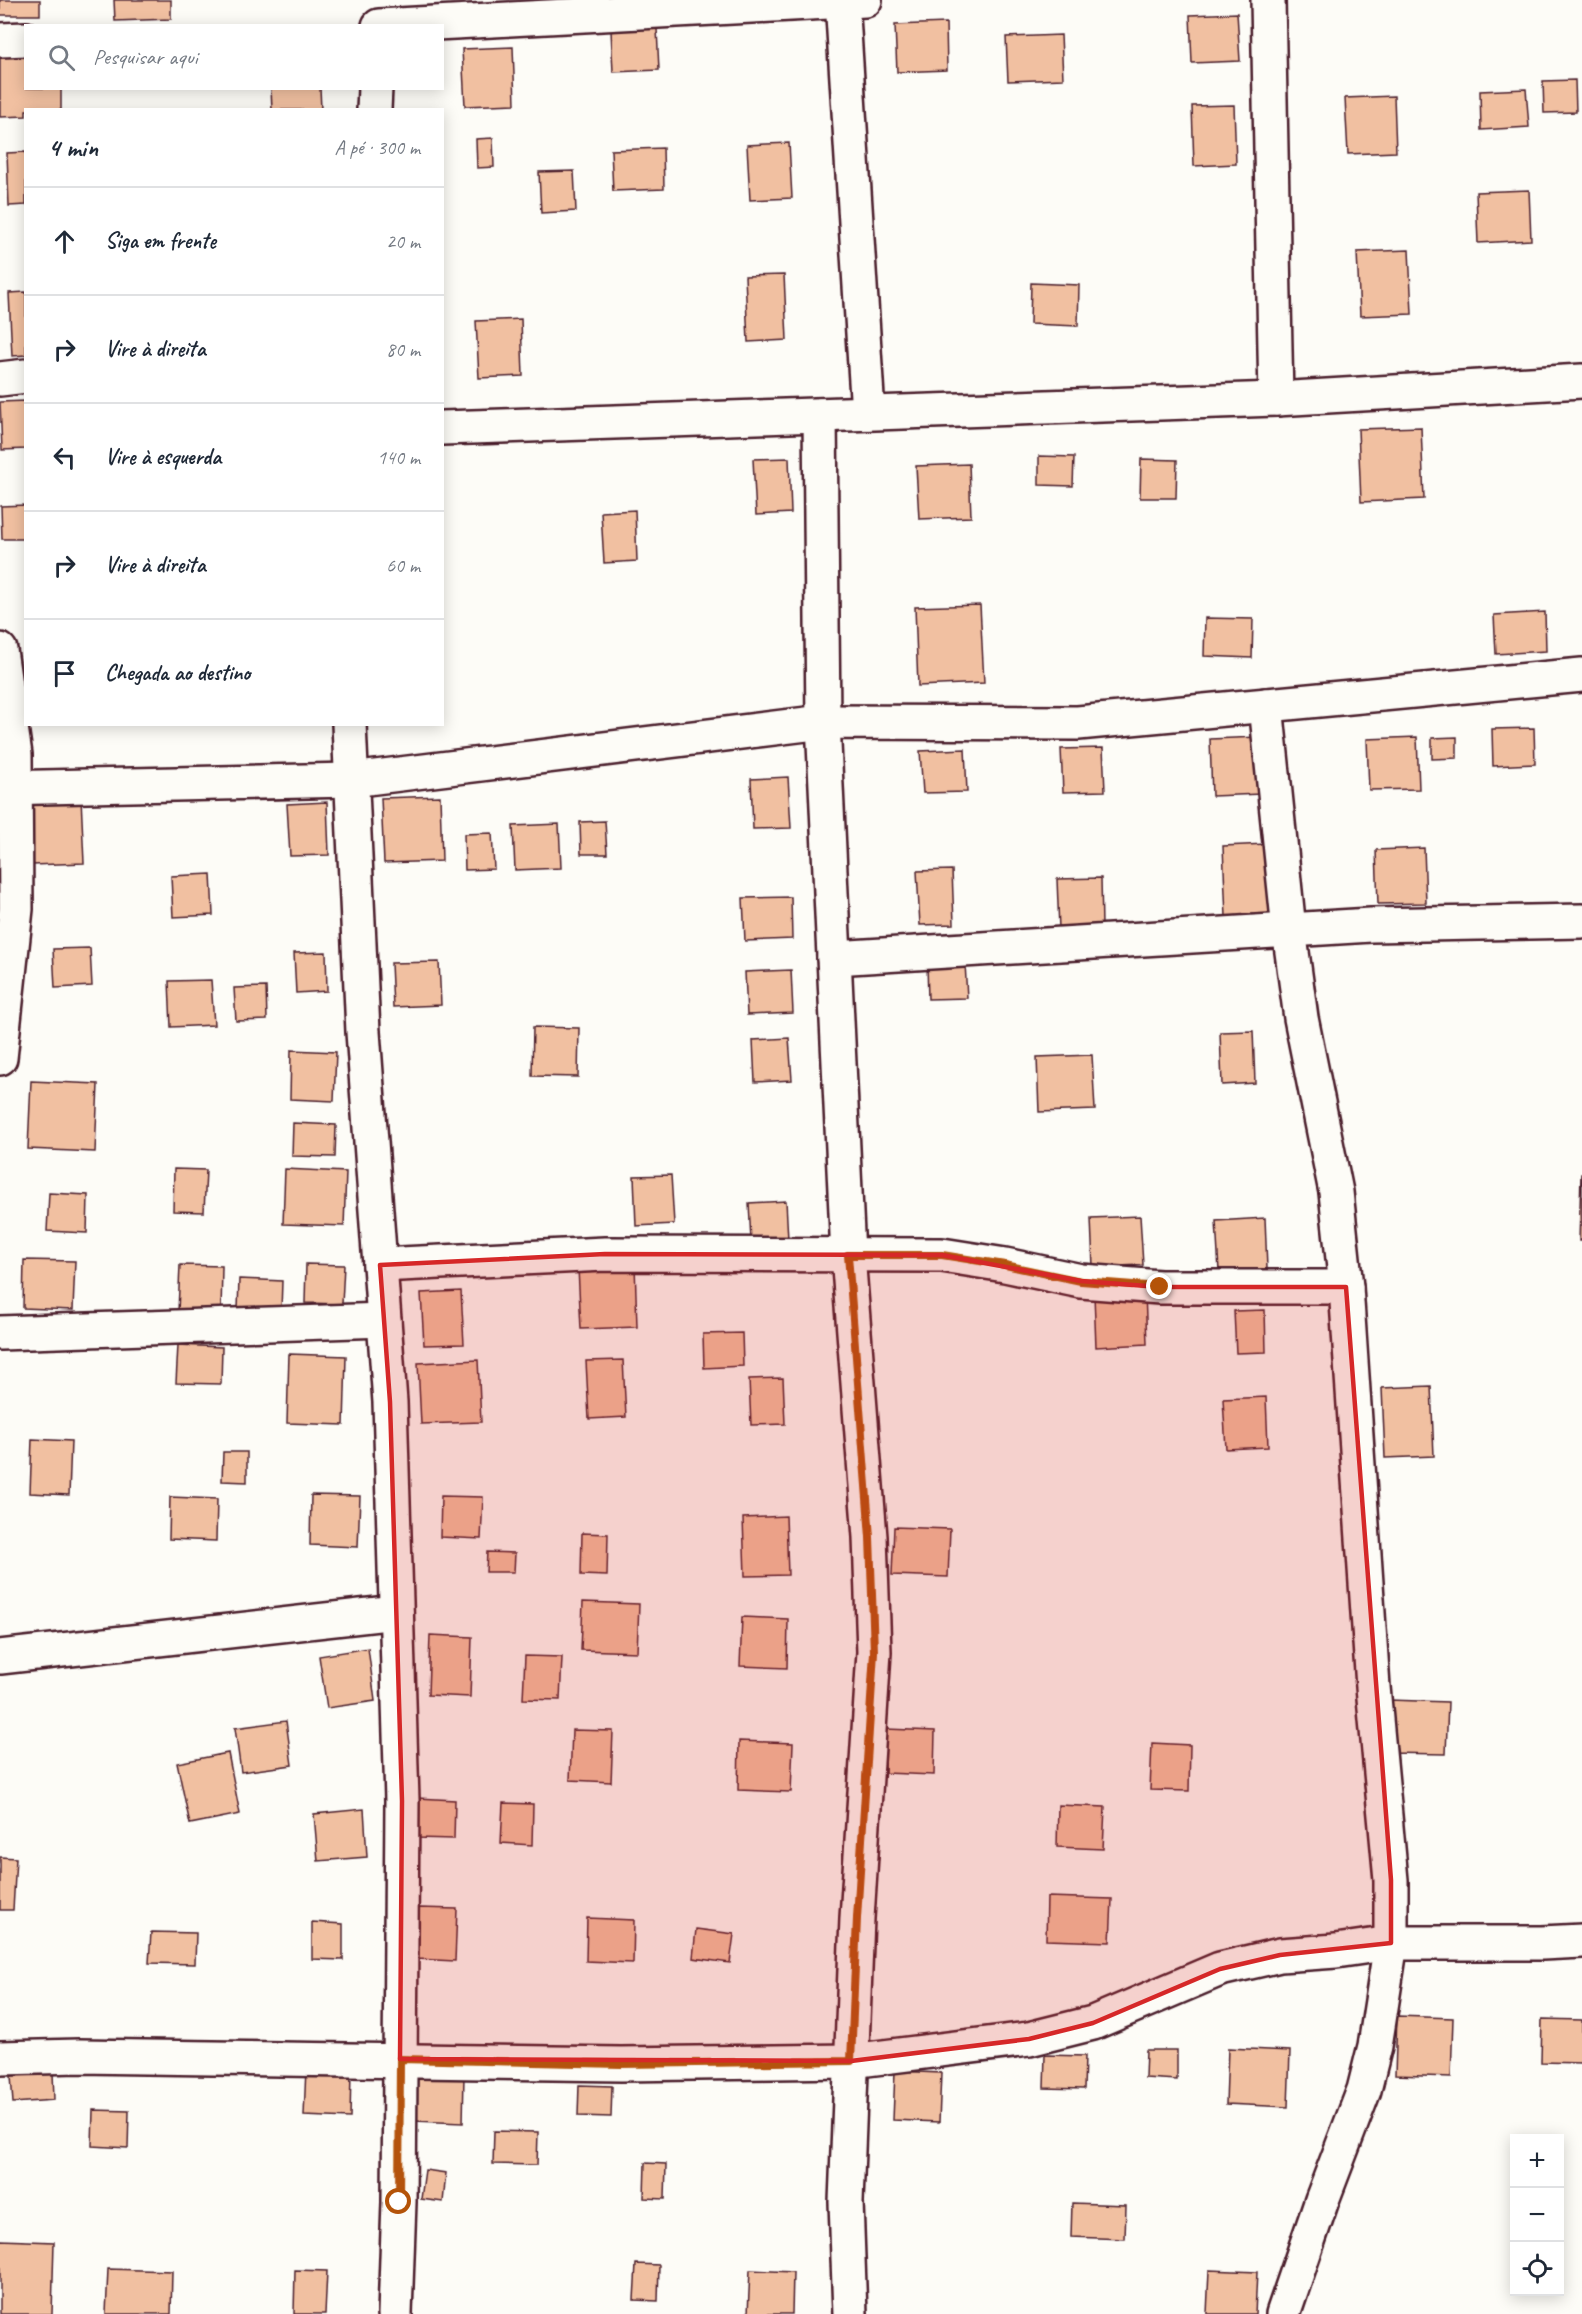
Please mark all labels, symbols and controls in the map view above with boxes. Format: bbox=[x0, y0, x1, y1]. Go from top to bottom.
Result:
search box bbox=[24, 24, 444, 90]
icon: search bbox=[45, 41, 78, 74]
text: Pesquisar aqui bbox=[93, 43, 198, 71]
text: 4 min bbox=[48, 131, 98, 164]
text: A pé · 300 m bbox=[335, 135, 420, 160]
icon: ahead bbox=[48, 225, 81, 258]
text: Siga em frente bbox=[105, 227, 216, 255]
text: 20 m bbox=[386, 229, 420, 254]
icon: right bbox=[48, 333, 81, 366]
text: Vire à direita bbox=[105, 335, 205, 363]
text: 80 m bbox=[386, 337, 420, 362]
icon: left bbox=[48, 441, 81, 474]
text: Vire à esquerda bbox=[105, 443, 221, 471]
text: 140 m bbox=[377, 445, 420, 470]
icon: right bbox=[48, 549, 81, 582]
text: Vire à direita bbox=[105, 551, 205, 579]
text: 60 m bbox=[386, 553, 420, 578]
icon: arrive bbox=[48, 657, 81, 690]
text: Chegada ao destino bbox=[105, 659, 250, 687]
route end bbox=[1146, 1273, 1172, 1299]
map controls bbox=[1510, 2134, 1564, 2296]
button: + bbox=[1510, 2134, 1564, 2188]
route start bbox=[385, 2188, 411, 2214]
button: − bbox=[1510, 2188, 1564, 2242]
button: locate bbox=[1510, 2242, 1564, 2296]

